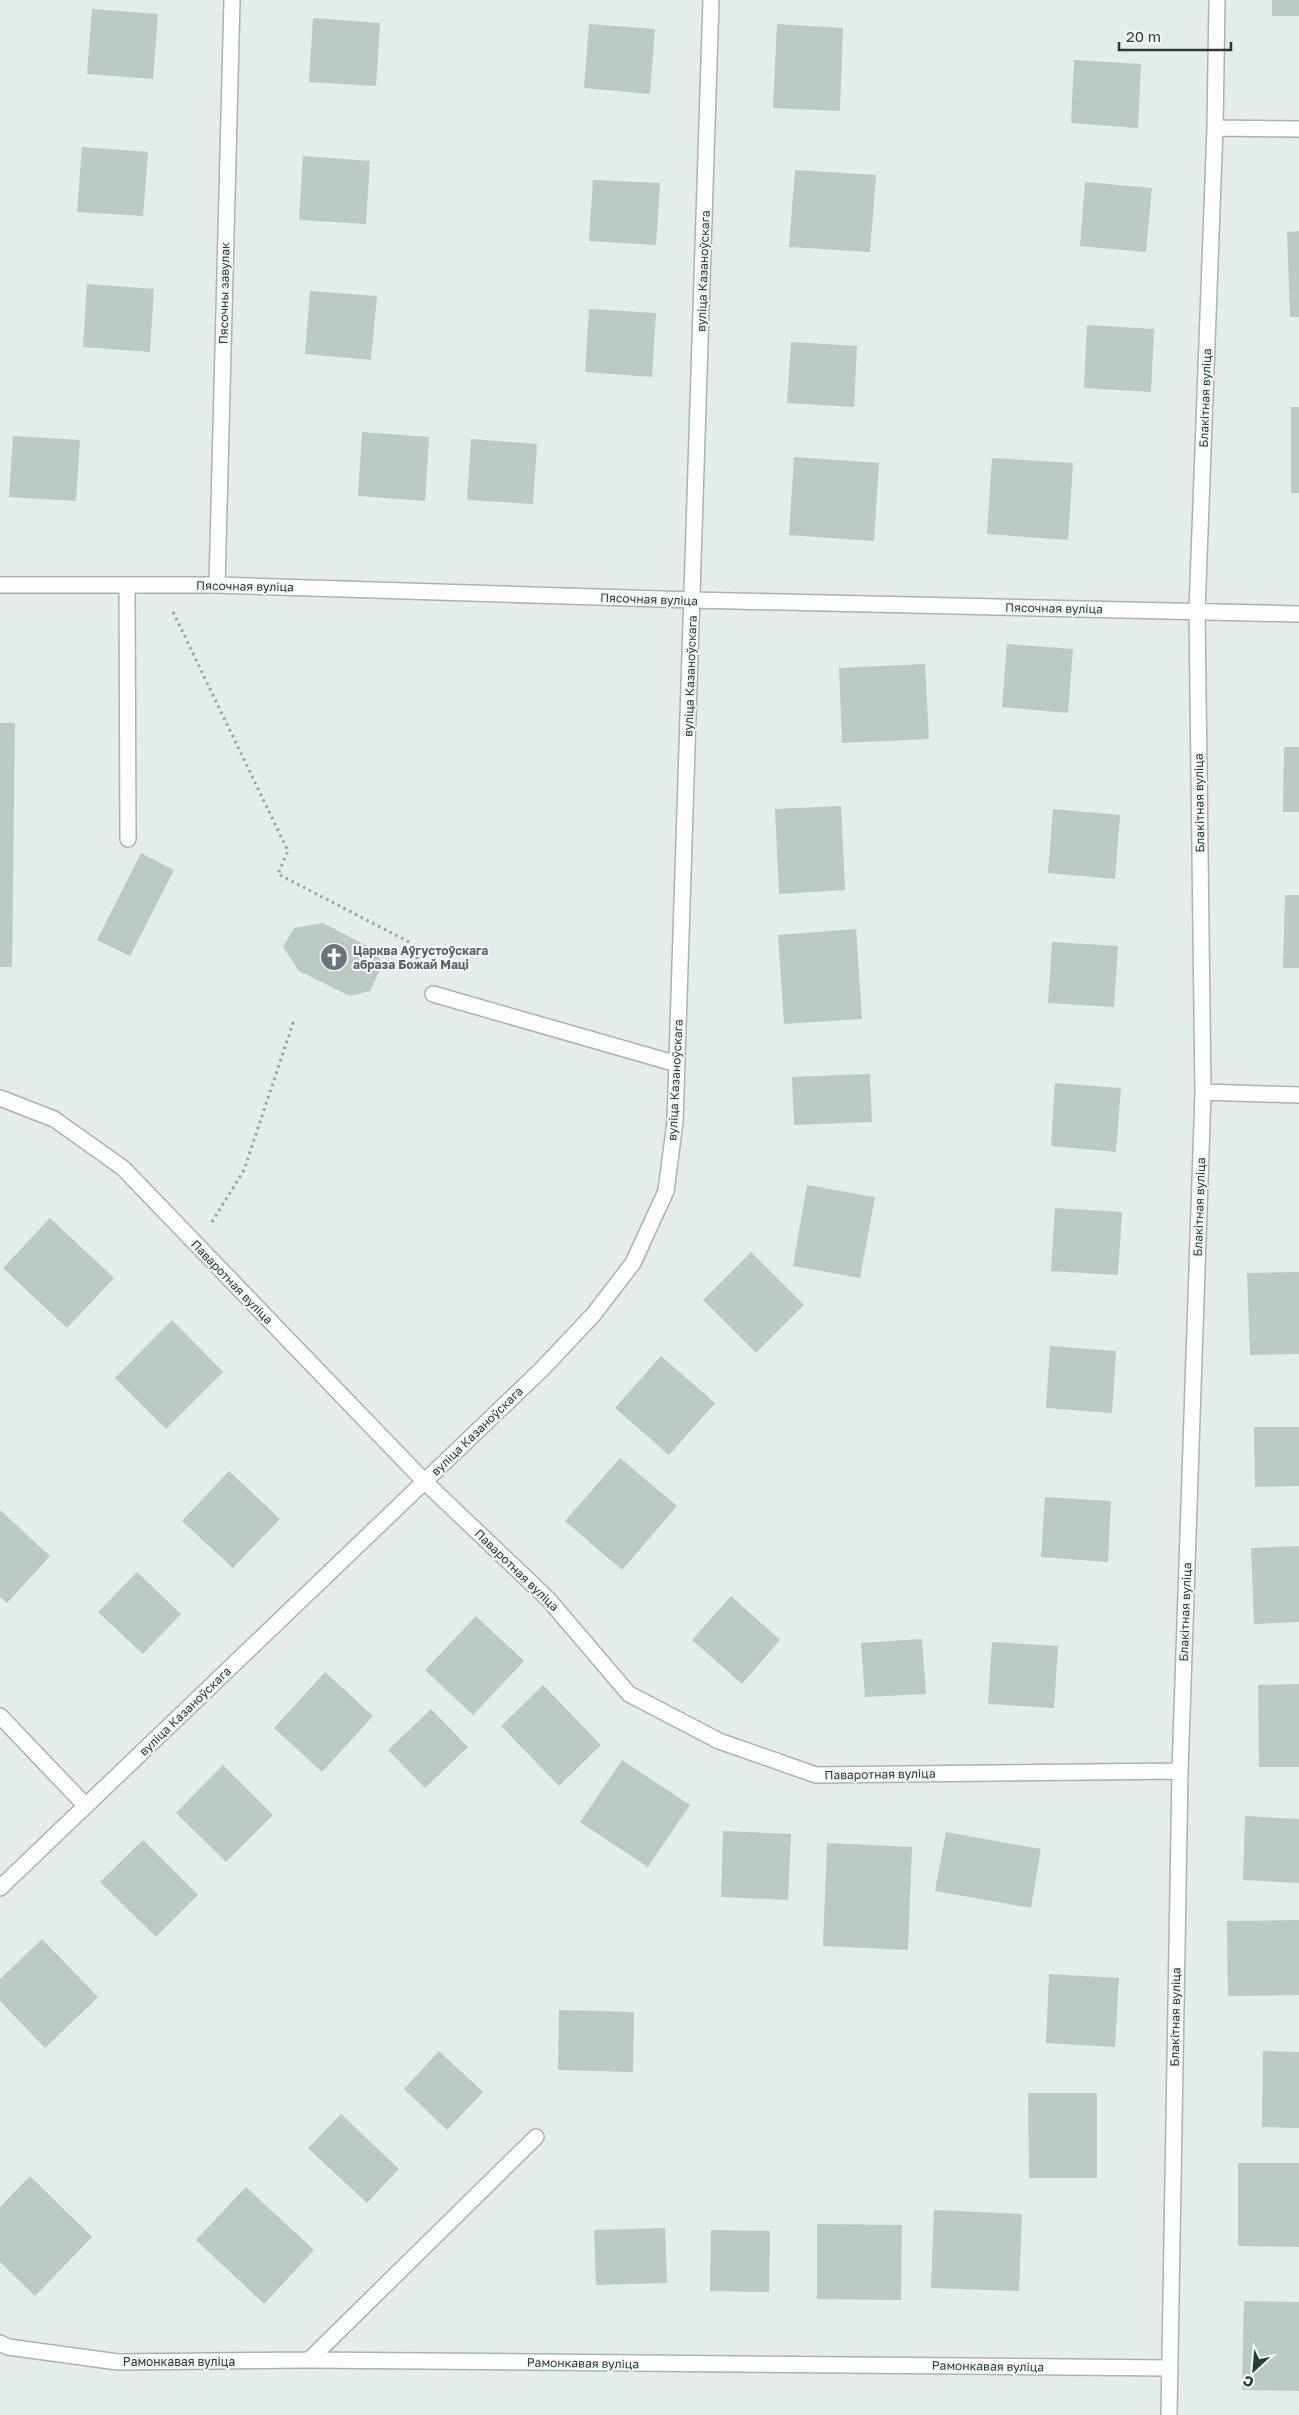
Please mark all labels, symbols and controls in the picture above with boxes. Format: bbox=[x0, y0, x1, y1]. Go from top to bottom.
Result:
scale bar bbox=[1119, 20, 1232, 52]
text: 20 m bbox=[1126, 27, 1161, 45]
street label: вуліца Казаноўскага bbox=[693, 210, 713, 332]
street label: Пясочны завулак bbox=[216, 242, 232, 344]
street label: Блакітная вуліца bbox=[1196, 348, 1214, 448]
street label: Пясочная вуліца bbox=[196, 578, 294, 594]
street label: Пясочная вуліца bbox=[600, 590, 698, 608]
street label: Пясочная вуліца bbox=[1005, 600, 1103, 616]
street label: вуліца Казаноўскага bbox=[680, 615, 700, 737]
street label: Блакітная вуліца bbox=[1191, 753, 1207, 853]
church icon: Царква Аўгустоўскага абраза Божай Маці bbox=[319, 942, 349, 972]
place label: Царква Аўгустоўскага абраза Божай Маці bbox=[353, 943, 488, 972]
street label: вуліца Казаноўскага bbox=[664, 1019, 686, 1141]
street label: Блакітная вуліца bbox=[1190, 1157, 1208, 1257]
street label: Паваротная вуліца bbox=[188, 1237, 276, 1327]
street label: вуліца Казаноўскага bbox=[428, 1383, 526, 1479]
street label: Паваротная вуліца bbox=[472, 1526, 562, 1614]
street label: Блакітная вуліца bbox=[1176, 1562, 1194, 1662]
street label: вуліца Казаноўскага bbox=[136, 1663, 234, 1759]
street label: Паваротная вуліца bbox=[824, 1766, 936, 1782]
street label: Блакітная вуліца bbox=[1167, 1967, 1183, 2067]
north arrow bbox=[1229, 2345, 1279, 2395]
street label: Рамонкавая вуліца bbox=[123, 2354, 235, 2369]
street label: Рамонкавая вуліца bbox=[527, 2355, 639, 2371]
street label: Рамонкавая вуліца bbox=[932, 2358, 1044, 2374]
text: С bbox=[1240, 2372, 1256, 2392]

